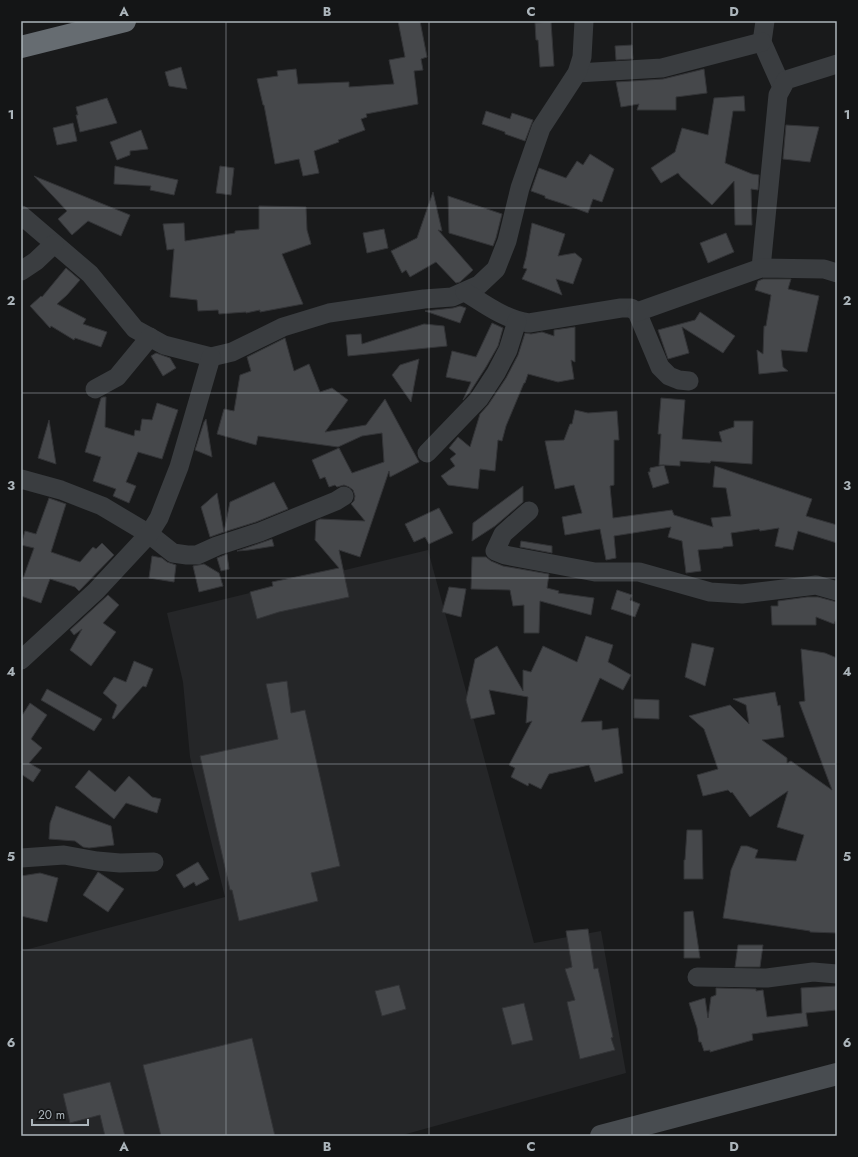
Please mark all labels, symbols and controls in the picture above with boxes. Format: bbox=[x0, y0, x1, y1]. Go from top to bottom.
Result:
text: A bbox=[118, 2, 129, 21]
text: B bbox=[323, 2, 332, 21]
text: C bbox=[526, 2, 536, 21]
text: D bbox=[729, 2, 739, 21]
text: 1 bbox=[8, 105, 14, 124]
text: 1 bbox=[844, 105, 850, 124]
text: 2 bbox=[7, 291, 15, 310]
text: 2 bbox=[843, 291, 851, 310]
text: 3 bbox=[7, 476, 15, 495]
text: 3 bbox=[843, 476, 851, 495]
text: 4 bbox=[6, 662, 16, 681]
text: 4 bbox=[842, 662, 852, 681]
text: 5 bbox=[7, 847, 15, 866]
text: 5 bbox=[843, 847, 851, 866]
text: 6 bbox=[7, 1033, 16, 1052]
text: 6 bbox=[843, 1033, 852, 1052]
scale bar bbox=[32, 1101, 88, 1127]
text: 20 m bbox=[38, 1106, 65, 1124]
text: A bbox=[118, 1137, 129, 1156]
text: B bbox=[323, 1137, 332, 1156]
text: C bbox=[526, 1137, 536, 1156]
text: D bbox=[729, 1137, 739, 1156]

